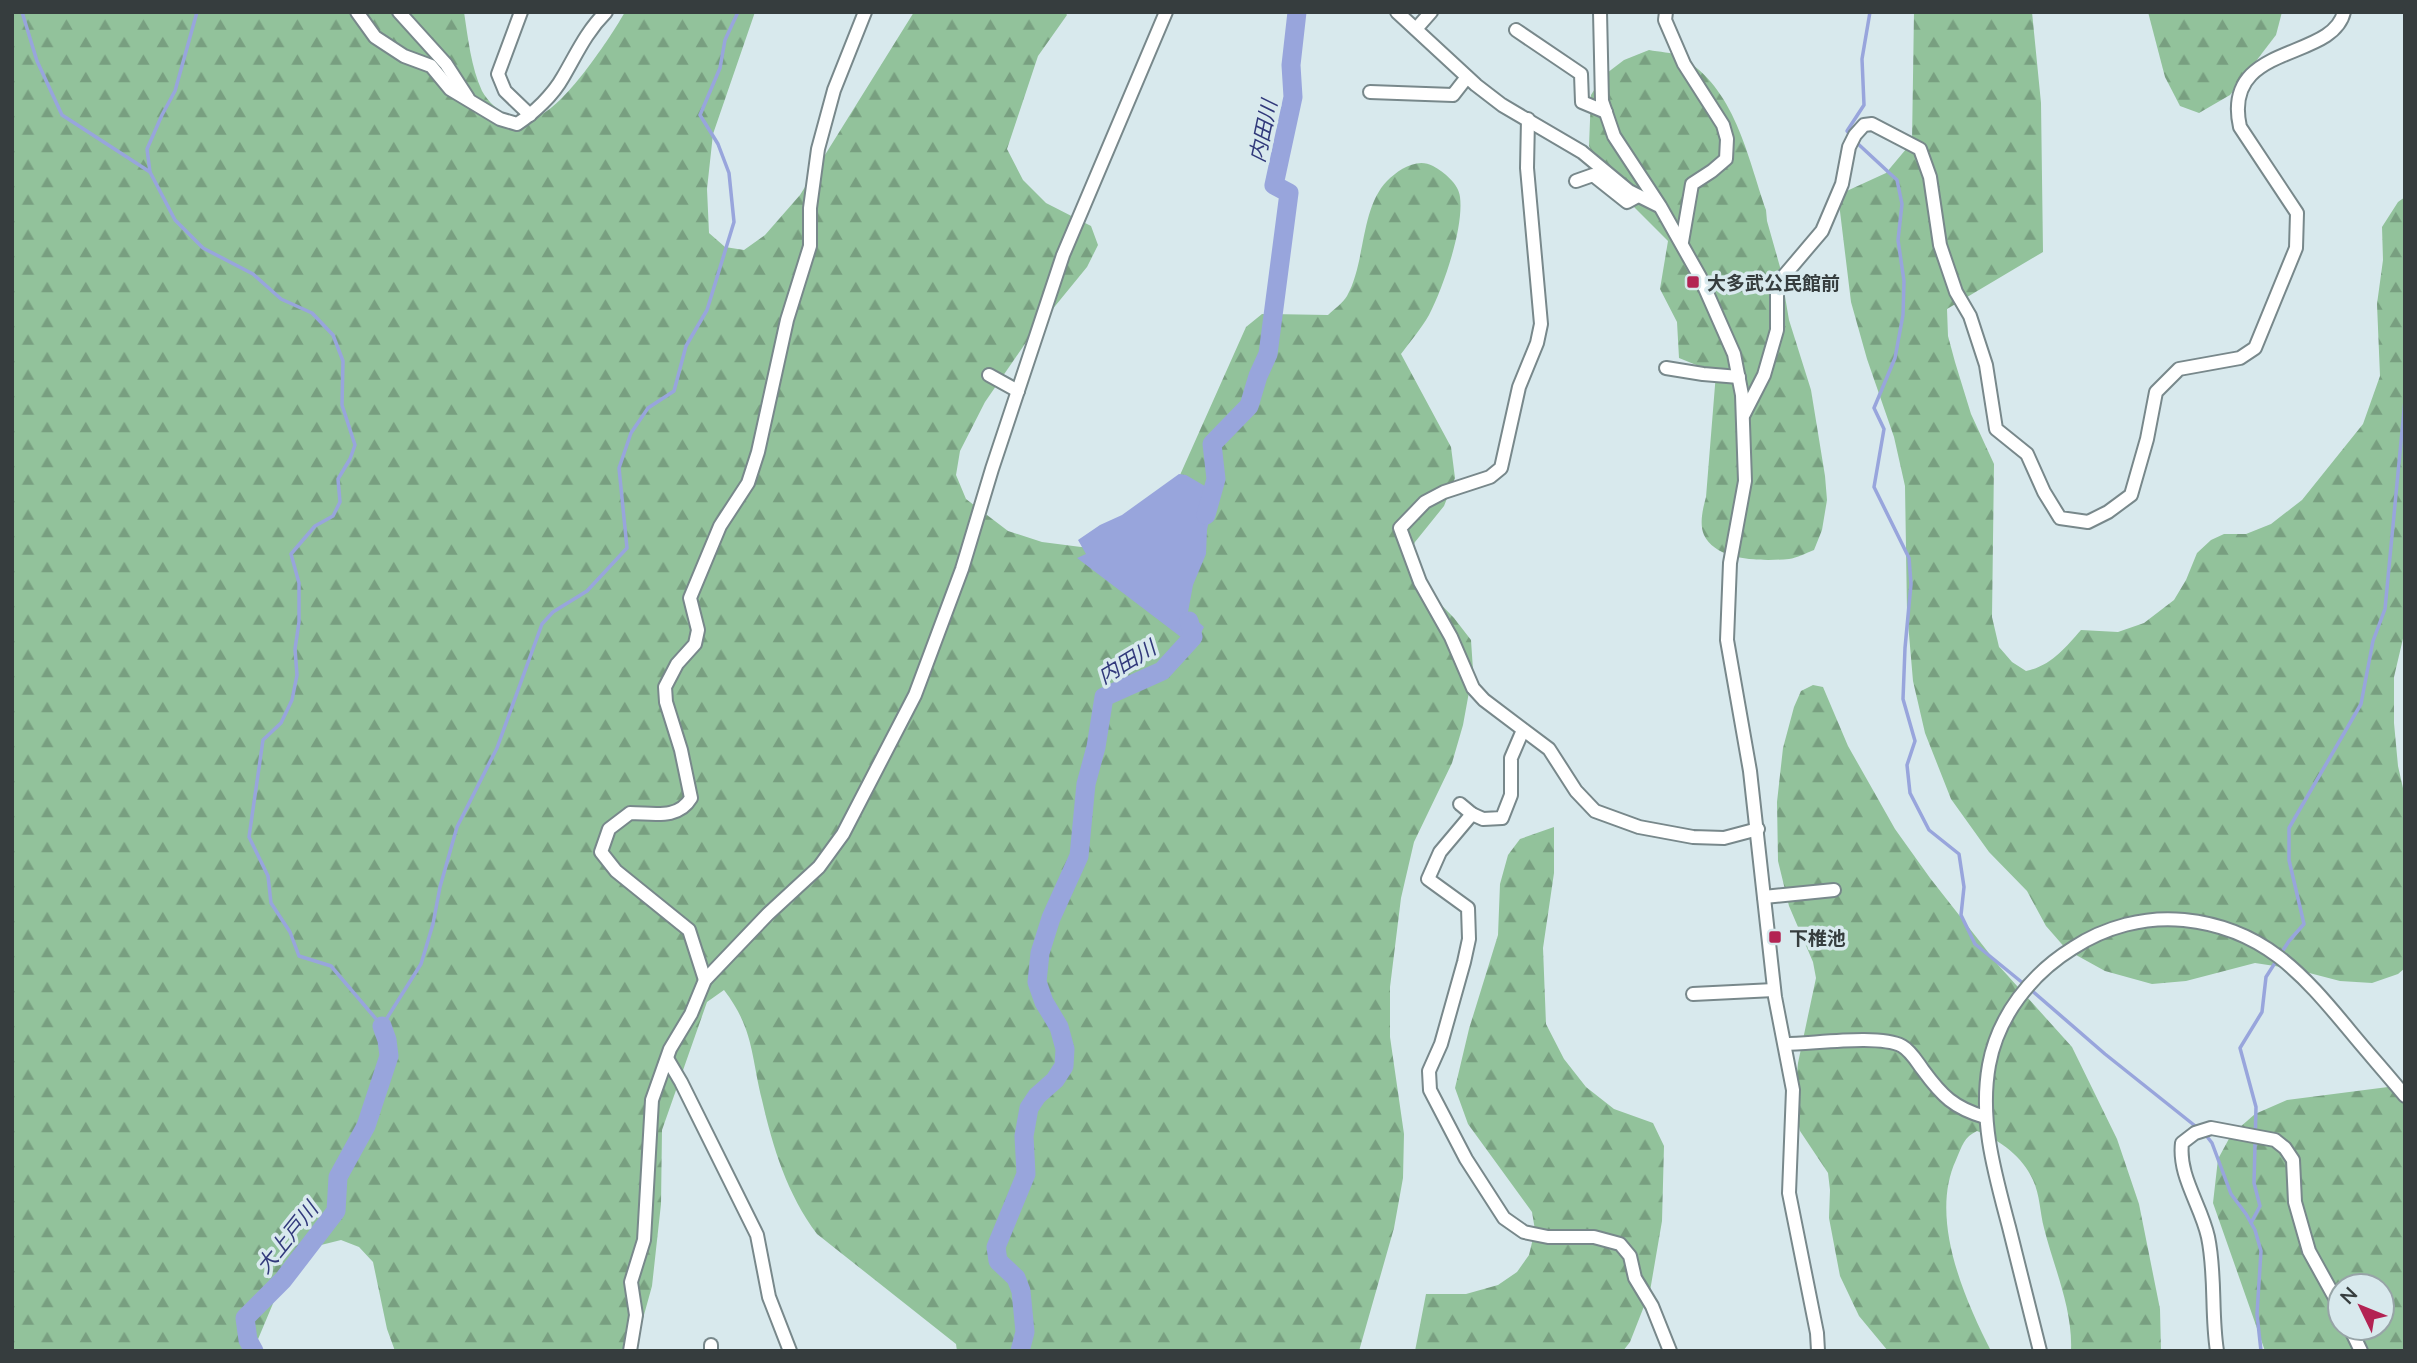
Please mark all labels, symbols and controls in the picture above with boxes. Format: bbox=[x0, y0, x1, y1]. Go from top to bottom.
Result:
water label: 内田川 bbox=[1243, 96, 1281, 164]
place label: 大多武公民館前 bbox=[1707, 271, 1840, 294]
marker: 大多武公民館前 bbox=[1685, 274, 1701, 290]
water label: 内田川 bbox=[1093, 633, 1161, 688]
place label: 下椎池 bbox=[1789, 926, 1846, 949]
marker: 下椎池 bbox=[1767, 929, 1783, 945]
water label: 大上戸川 bbox=[250, 1195, 323, 1278]
north arrow bbox=[2326, 1272, 2396, 1342]
text: N bbox=[2335, 1282, 2362, 1308]

